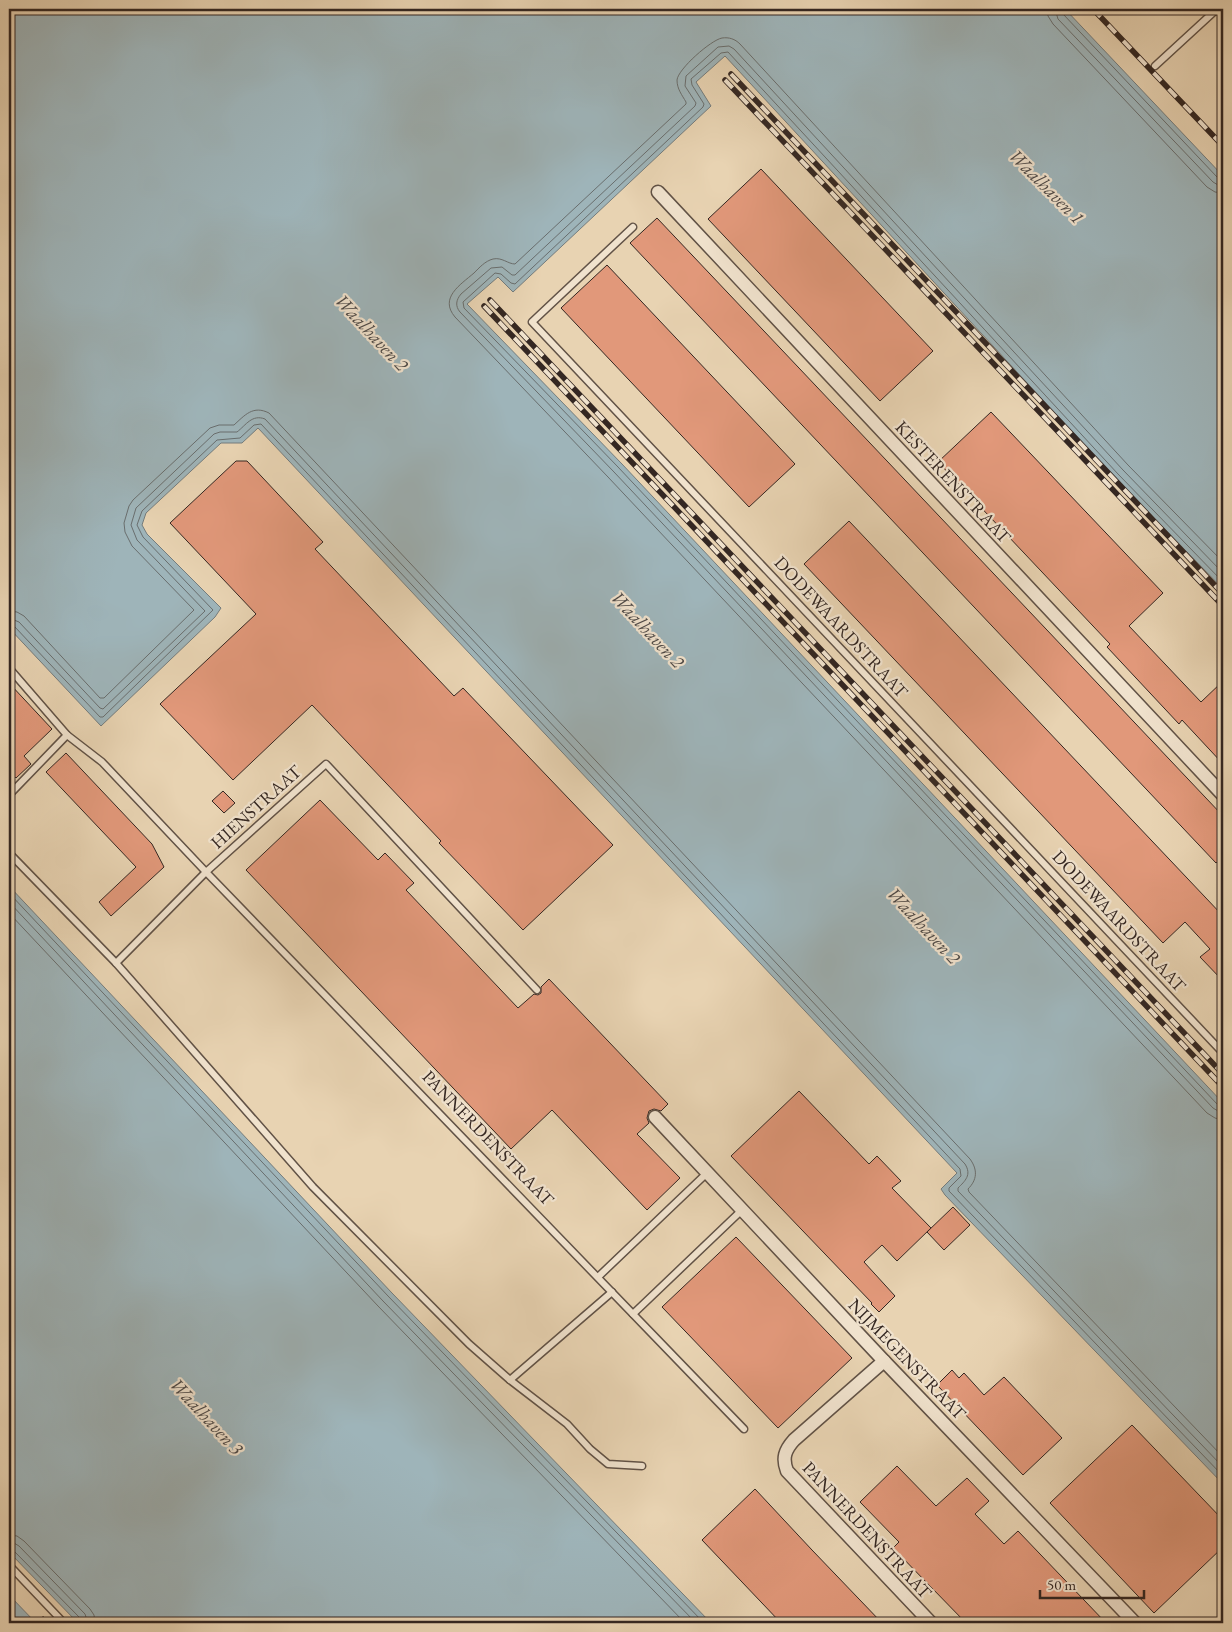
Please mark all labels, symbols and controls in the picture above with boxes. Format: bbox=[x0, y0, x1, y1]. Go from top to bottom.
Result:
water label: Waalhaven 1 bbox=[1004, 143, 1090, 229]
water label: Waalhaven 2 bbox=[329, 288, 414, 377]
street label: KESTERENSTRAAT bbox=[891, 415, 1017, 549]
street label: DODEWAARDSTRAAT bbox=[770, 551, 914, 703]
water label: Waalhaven 2 bbox=[605, 585, 690, 674]
street label: HIENSTRAAT bbox=[205, 759, 307, 853]
street label: DODEWAARDSTRAAT bbox=[1048, 845, 1192, 997]
water label: Waalhaven 2 bbox=[881, 881, 966, 970]
street label: PANNERDENSTRAAT bbox=[418, 1065, 560, 1211]
street label: NIJMEGENSTRAAT bbox=[844, 1293, 972, 1425]
water label: Waalhaven 3 bbox=[164, 1372, 249, 1461]
street label: PANNERDENSTRAAT bbox=[798, 1456, 938, 1604]
scale bar bbox=[1040, 1567, 1143, 1599]
text: 50 m bbox=[1047, 1575, 1076, 1594]

